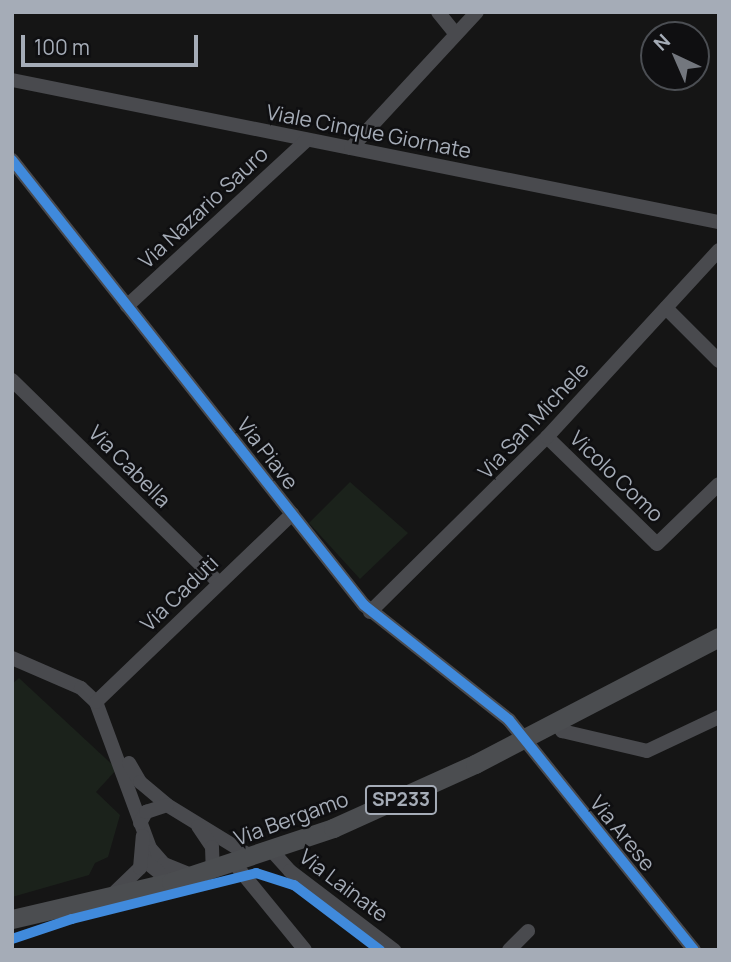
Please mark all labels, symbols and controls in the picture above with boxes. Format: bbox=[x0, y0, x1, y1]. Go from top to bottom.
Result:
scale bar bbox=[24, 21, 201, 65]
north arrow bbox=[640, 21, 710, 91]
text: N bbox=[648, 28, 676, 56]
text: 100 m bbox=[34, 33, 90, 61]
street label: Viale Cinque Giornate bbox=[264, 99, 474, 163]
street label: Via Nazario Sauro bbox=[133, 141, 273, 273]
street label: Via San Michele bbox=[472, 356, 594, 484]
street label: Via Piave bbox=[232, 412, 304, 494]
street label: Via Cabella bbox=[84, 420, 176, 512]
street label: Vicolo Como bbox=[565, 425, 669, 527]
street label: Via Caduti bbox=[135, 550, 223, 636]
road number: SP233 bbox=[364, 785, 438, 816]
street label: Via Bergamo bbox=[231, 786, 351, 850]
street label: Via Arese bbox=[585, 790, 661, 876]
street label: Via Lainate bbox=[295, 843, 393, 927]

